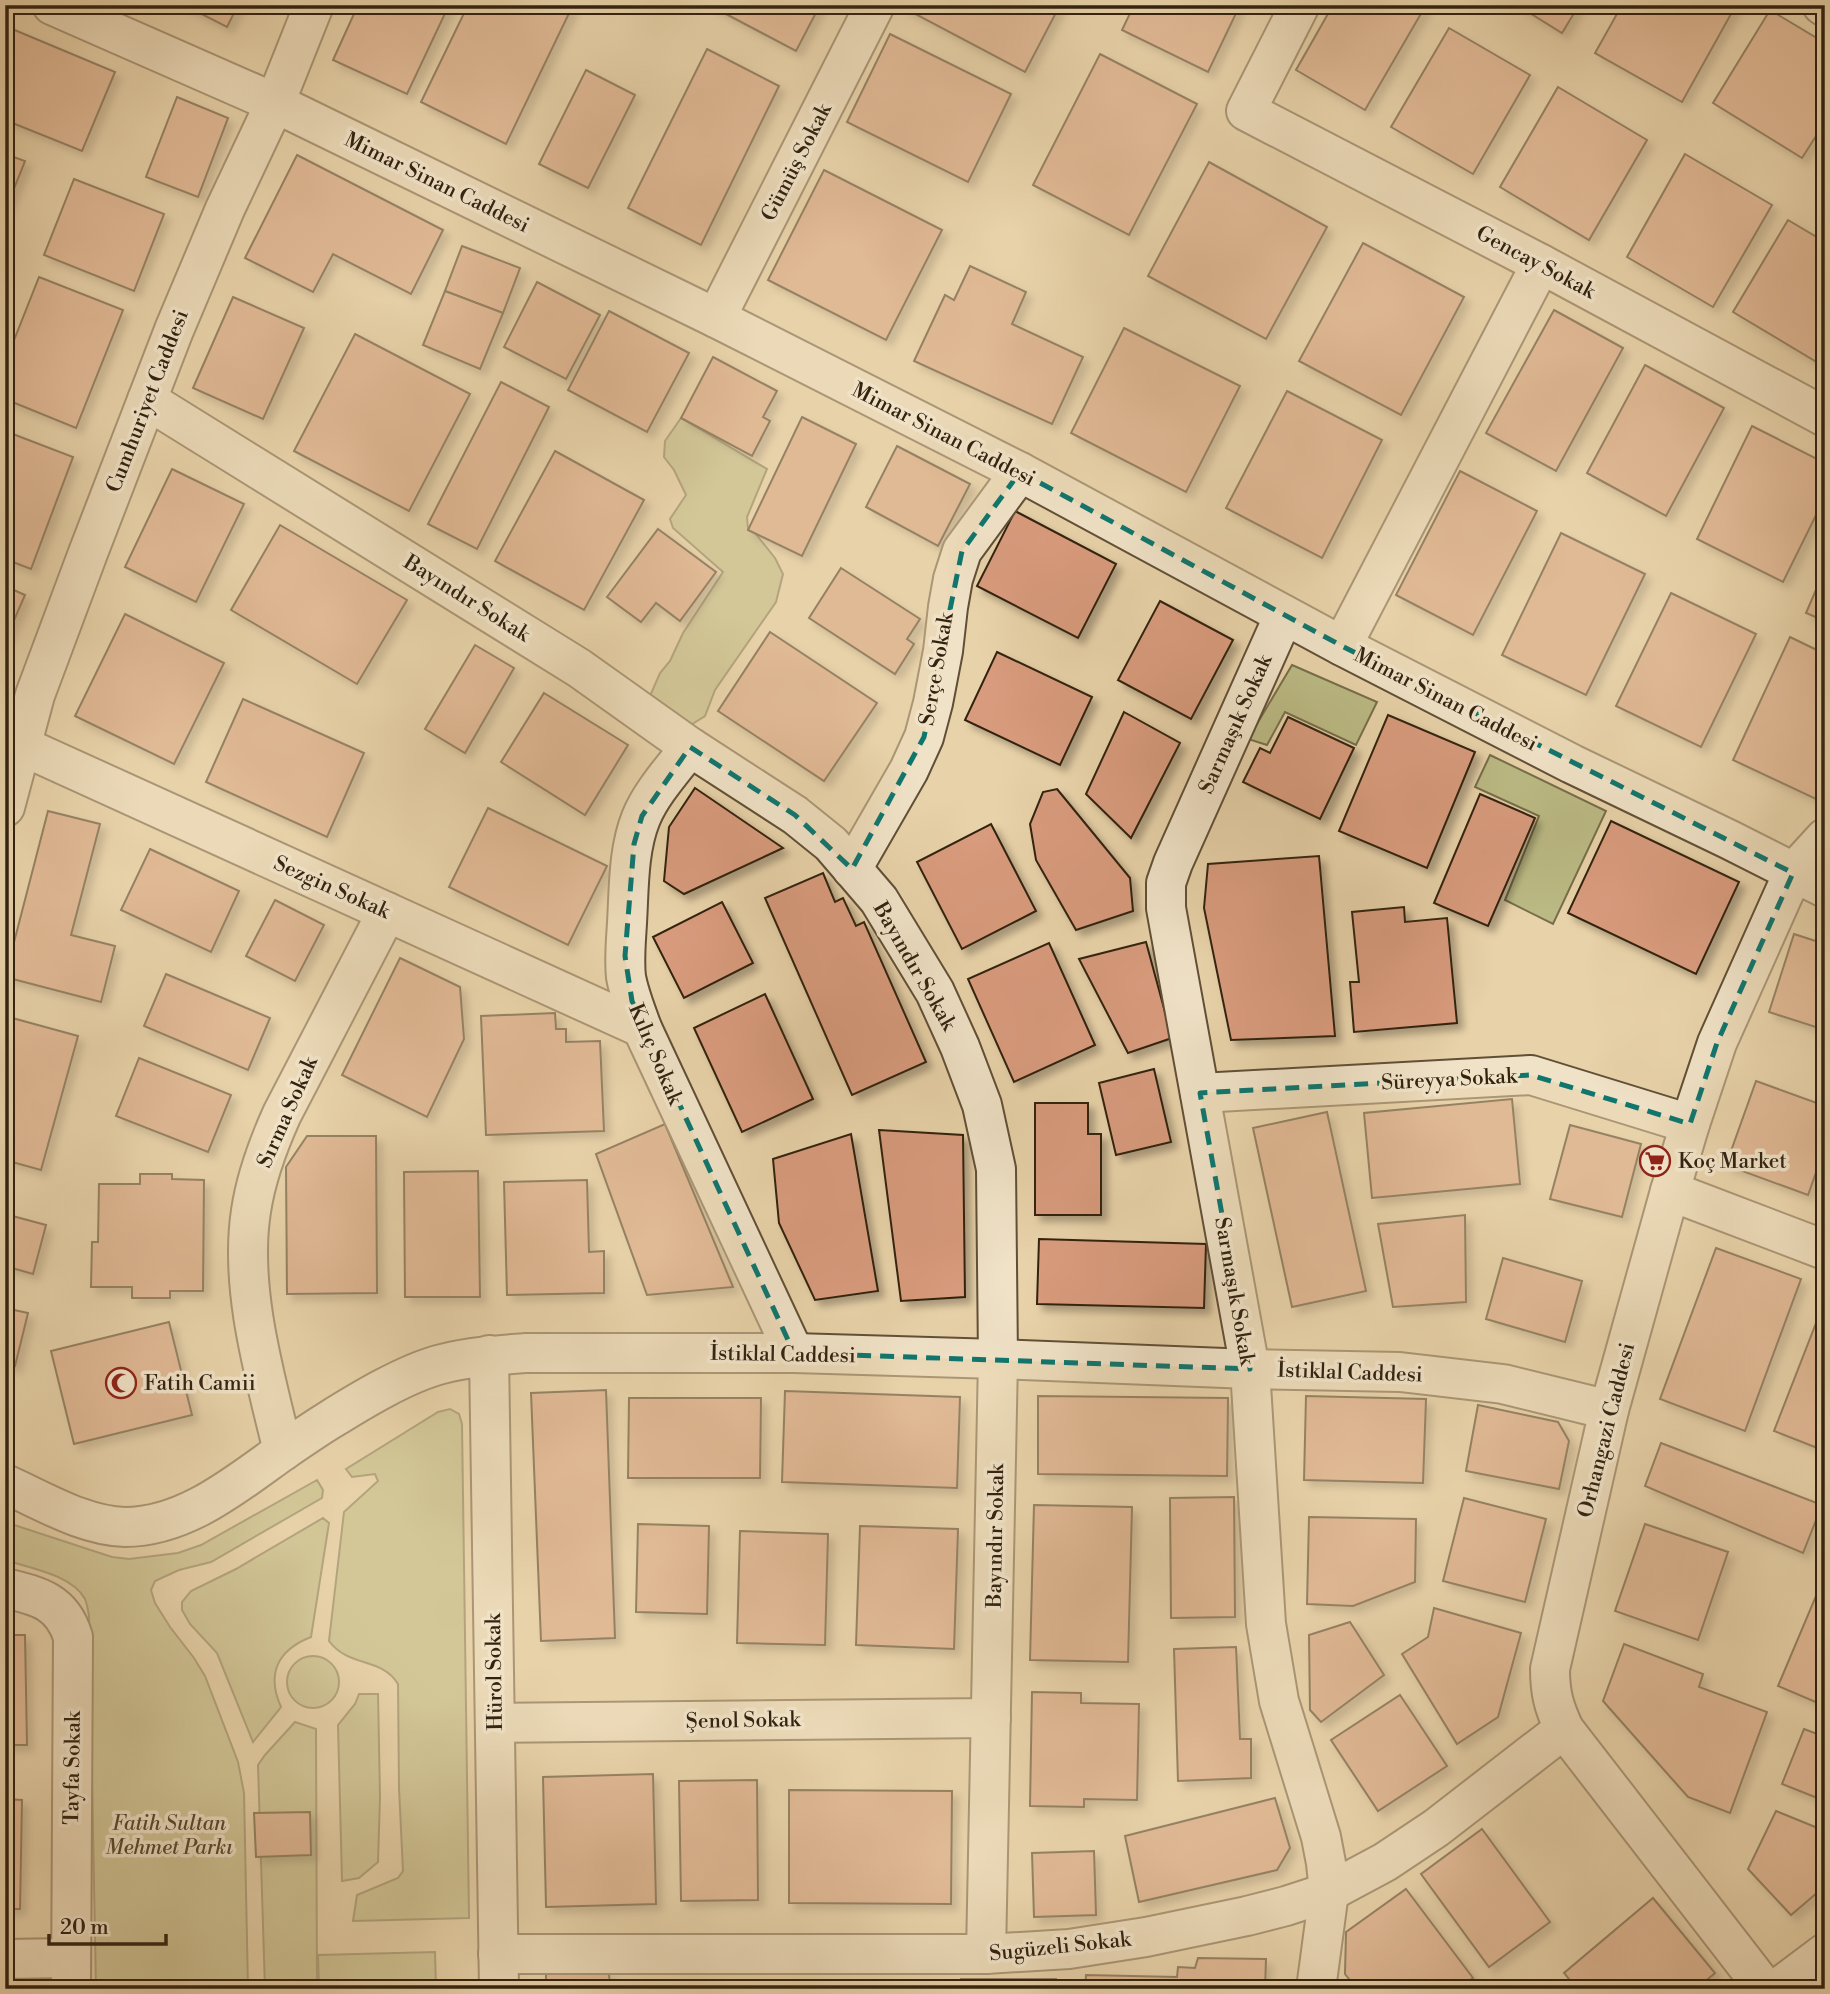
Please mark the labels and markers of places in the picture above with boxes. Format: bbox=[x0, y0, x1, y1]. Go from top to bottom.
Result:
supermarket icon: Koç Market bbox=[1638, 1144, 1672, 1178]
place label: Koç Market bbox=[1678, 1149, 1787, 1175]
mosque icon: Fatih Camii bbox=[104, 1366, 138, 1400]
place label: Fatih Camii bbox=[144, 1371, 256, 1397]

